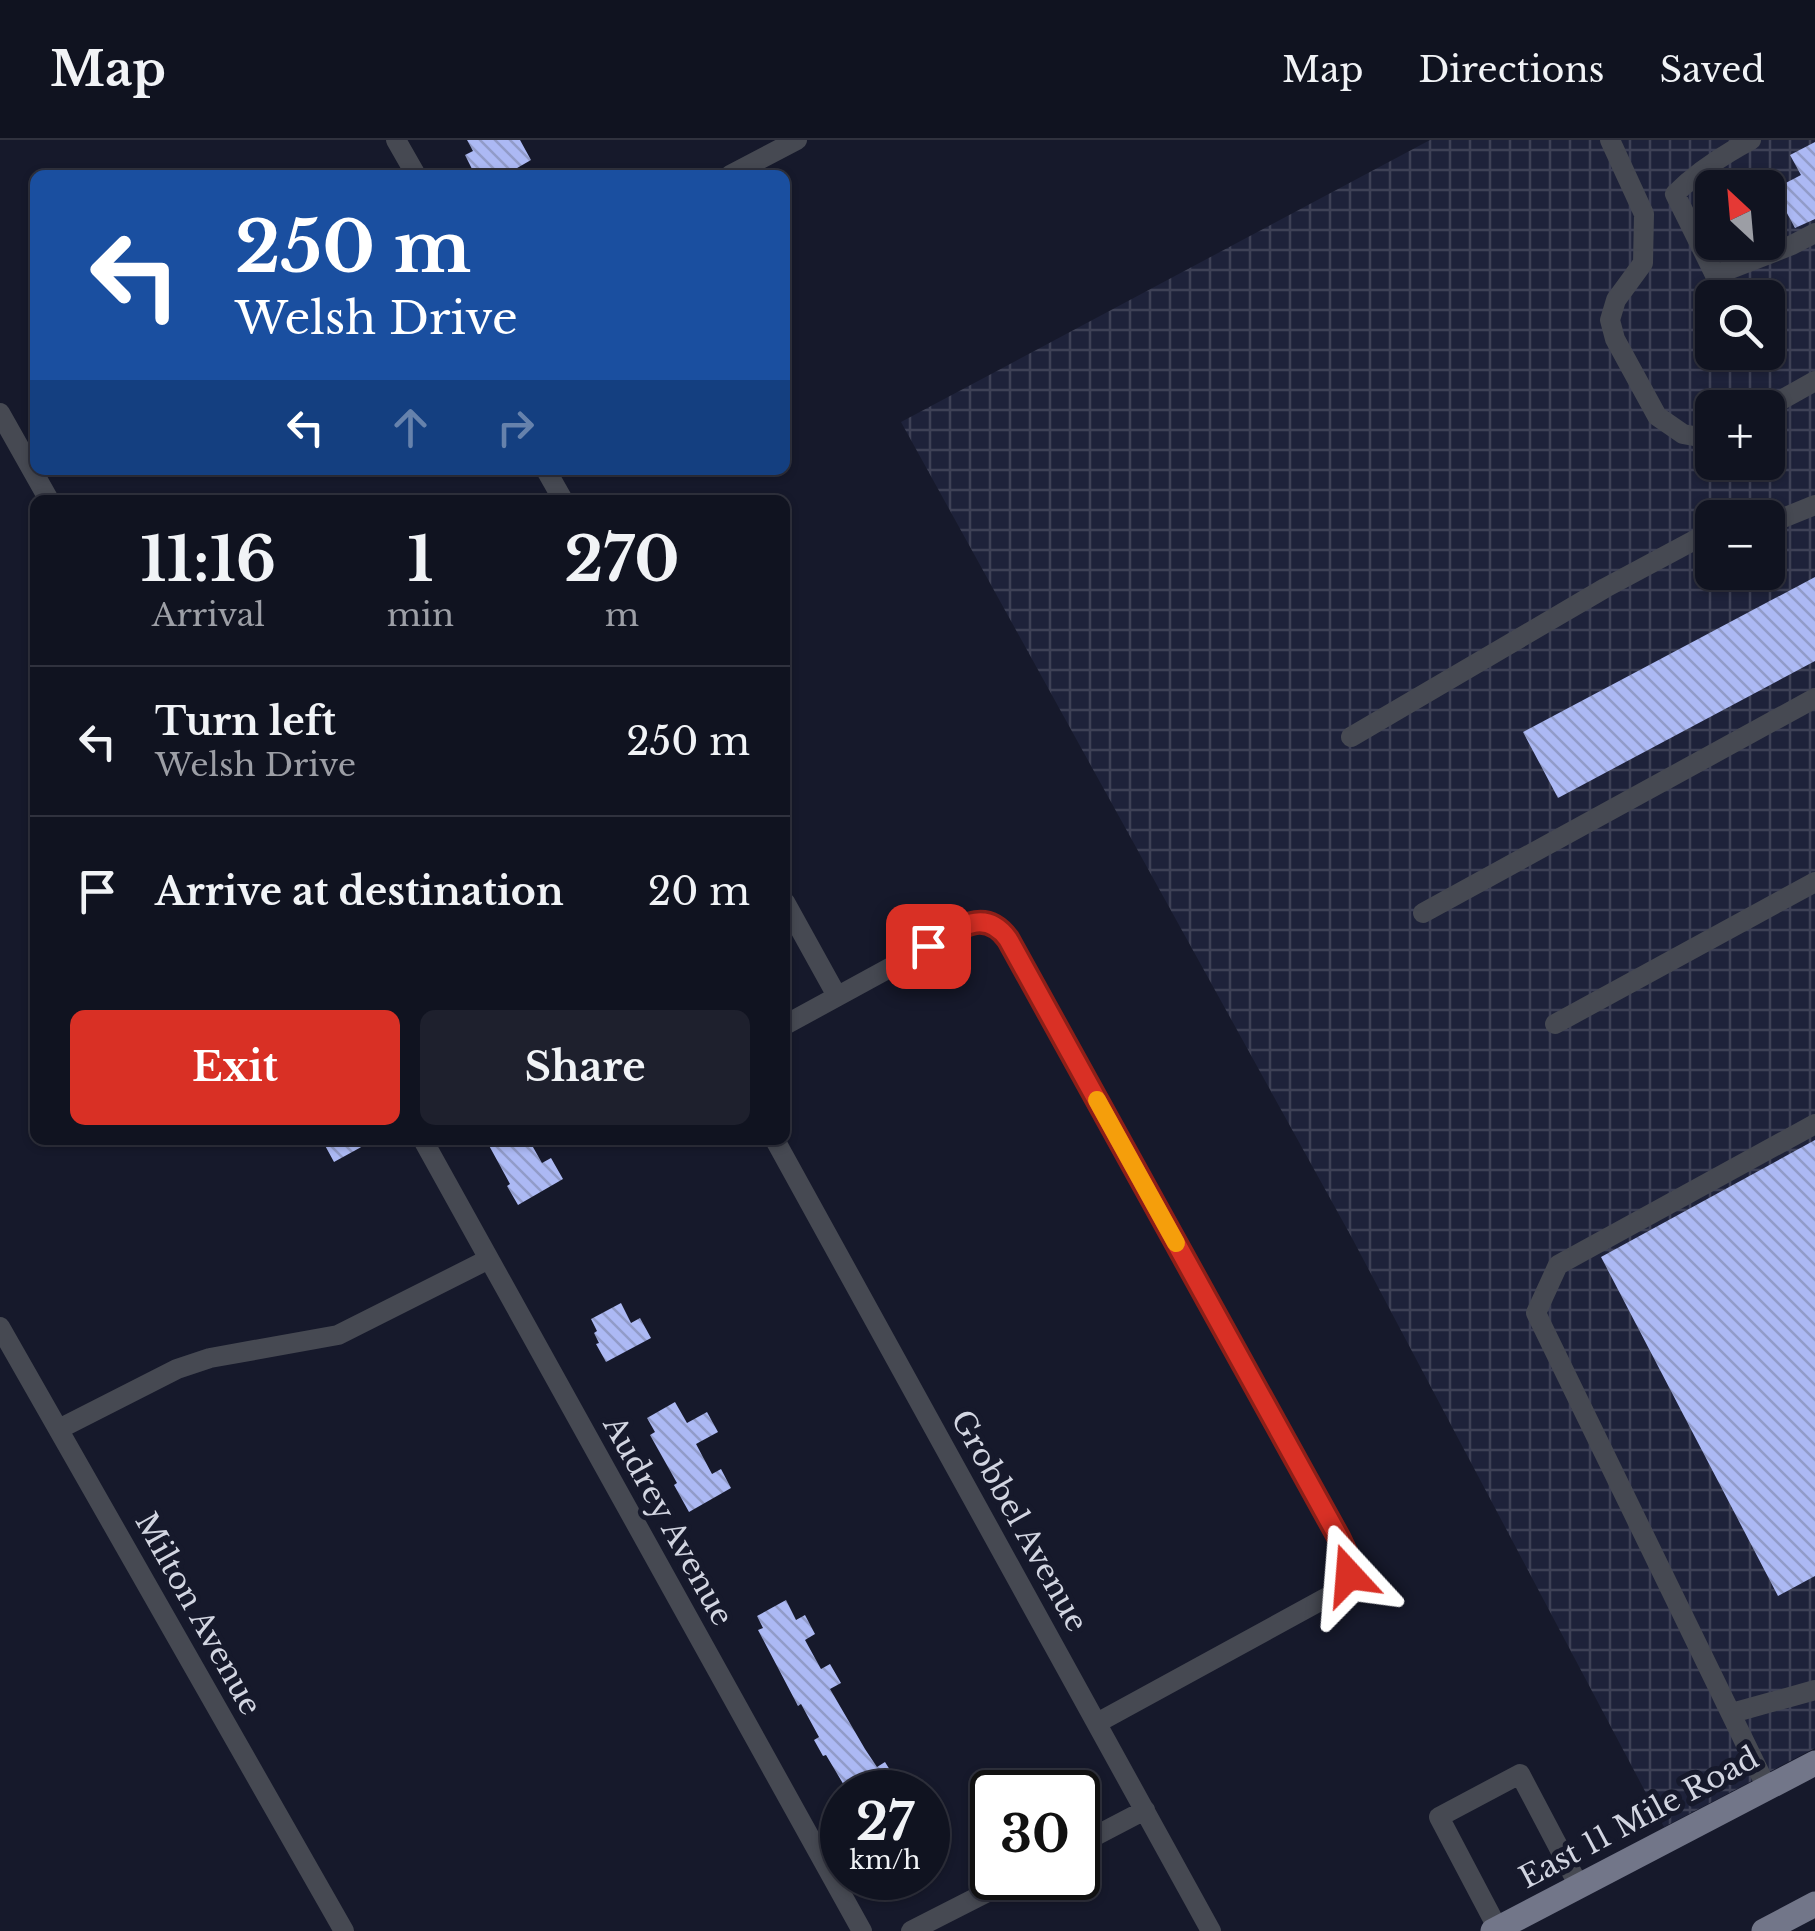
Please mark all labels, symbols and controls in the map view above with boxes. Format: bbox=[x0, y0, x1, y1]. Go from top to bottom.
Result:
text: Map bbox=[50, 39, 166, 99]
text: Map bbox=[1282, 48, 1363, 91]
text: Directions bbox=[1418, 48, 1604, 91]
text: Saved bbox=[1659, 48, 1765, 91]
north arrow bbox=[1695, 170, 1785, 260]
map controls bbox=[1695, 170, 1785, 590]
text: 250 m bbox=[235, 204, 471, 291]
icon: left bbox=[70, 210, 200, 340]
button: search bbox=[1695, 280, 1785, 370]
text: Welsh Drive bbox=[235, 290, 518, 346]
button: + bbox=[1695, 390, 1785, 480]
icon: left bbox=[278, 400, 333, 455]
icon: ahead bbox=[383, 400, 438, 455]
icon: right bbox=[488, 400, 543, 455]
button: − bbox=[1695, 500, 1785, 590]
text: 11:16 bbox=[140, 523, 276, 597]
text: 1 bbox=[407, 523, 433, 597]
text: 270 bbox=[564, 523, 680, 597]
text: Arrival bbox=[152, 595, 265, 635]
text: min bbox=[387, 595, 454, 635]
text: m bbox=[605, 595, 639, 635]
text: Turn left bbox=[155, 698, 336, 745]
icon: left bbox=[70, 714, 125, 769]
text: 250 m bbox=[626, 718, 750, 765]
text: Welsh Drive bbox=[155, 745, 356, 785]
icon: arrive bbox=[70, 864, 125, 919]
text: Arrive at destination bbox=[155, 868, 564, 915]
text: 20 m bbox=[648, 868, 750, 915]
pin bbox=[886, 904, 971, 989]
icon: arrive bbox=[901, 919, 956, 974]
button: Exit bbox=[70, 1010, 400, 1125]
button: Share bbox=[420, 1010, 750, 1125]
street label: Grobbel Avenue bbox=[943, 1404, 1096, 1638]
street label: Audrey Avenue bbox=[595, 1409, 741, 1632]
street label: Milton Avenue bbox=[127, 1506, 269, 1722]
position arrow bbox=[1297, 1523, 1401, 1627]
street label: East 11 Mile Road bbox=[1513, 1739, 1765, 1896]
speed limit sign: 30 bbox=[970, 1770, 1100, 1900]
text: 27 bbox=[856, 1791, 914, 1854]
text: km/h bbox=[850, 1845, 920, 1876]

